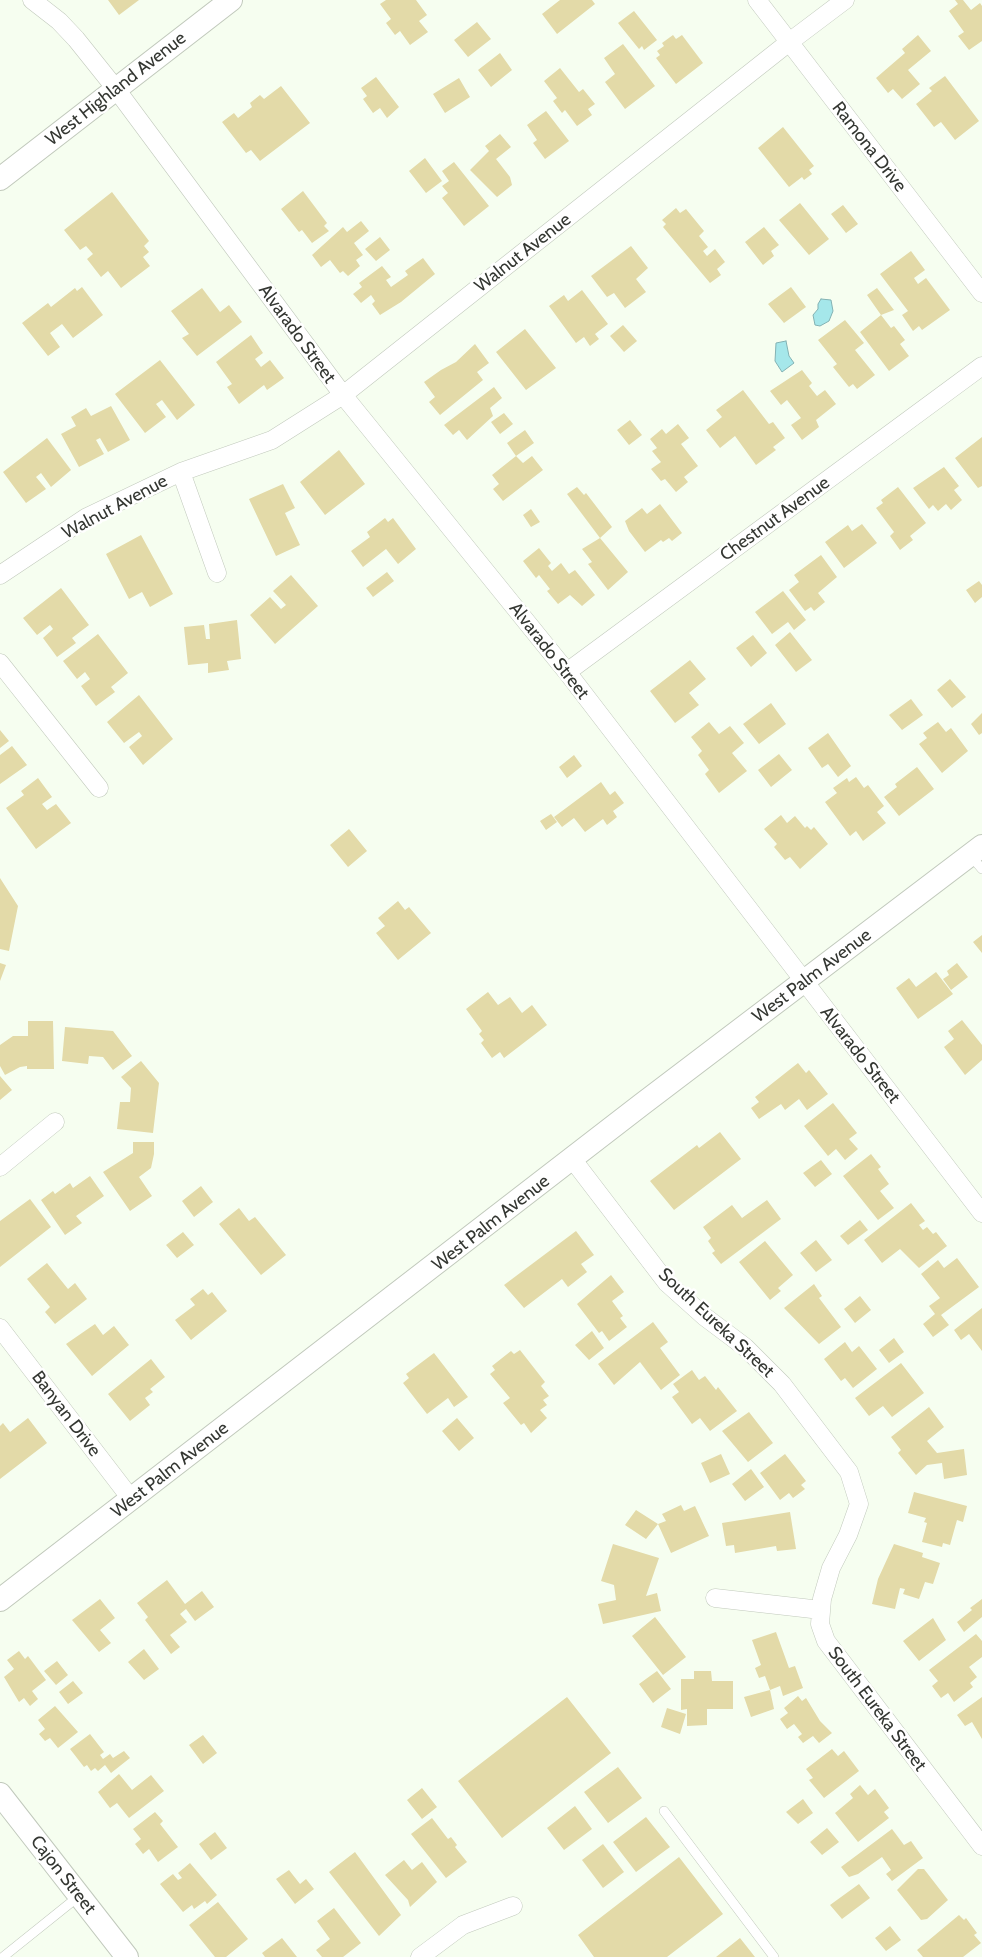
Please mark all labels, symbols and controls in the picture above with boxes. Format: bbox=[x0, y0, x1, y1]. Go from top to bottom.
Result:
street label: West Highland Avenue bbox=[41, 27, 191, 151]
street label: Ramona Drive bbox=[827, 98, 911, 196]
street label: Walnut Avenue bbox=[471, 209, 575, 297]
street label: Alvarado Street bbox=[254, 280, 340, 388]
street label: Walnut Avenue bbox=[59, 470, 171, 544]
street label: Chestnut Avenue bbox=[716, 472, 834, 566]
street label: Alvarado Street bbox=[505, 598, 593, 704]
street label: West Palm Avenue bbox=[748, 924, 876, 1028]
street label: Alvarado Street bbox=[816, 1002, 904, 1108]
street label: West Palm Avenue bbox=[428, 1170, 554, 1276]
street label: South Eureka Street bbox=[654, 1264, 778, 1382]
street label: Banyan Drive bbox=[27, 1367, 105, 1461]
street label: West Palm Avenue bbox=[107, 1417, 233, 1523]
street label: South Eureka Street bbox=[823, 1642, 931, 1776]
street label: Cajon Street bbox=[26, 1831, 100, 1919]

